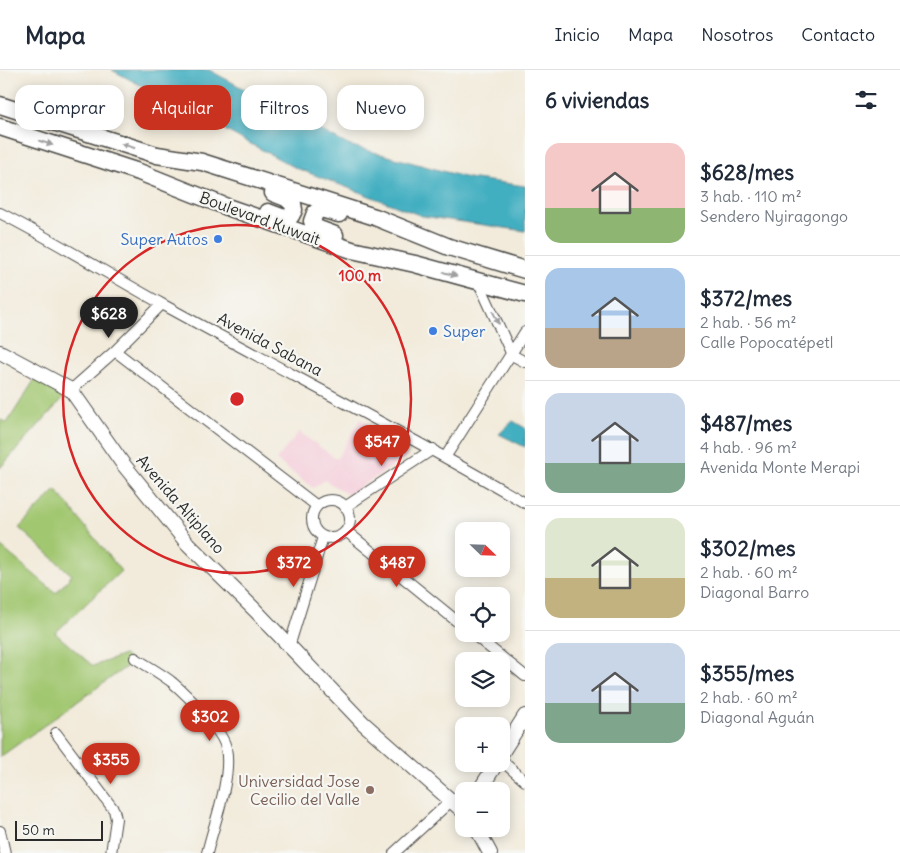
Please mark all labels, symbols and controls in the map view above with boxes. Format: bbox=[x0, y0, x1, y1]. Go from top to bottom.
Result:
text: Mapa bbox=[25, 20, 85, 50]
text: Inicio bbox=[554, 23, 600, 46]
text: Mapa bbox=[628, 23, 673, 46]
text: Nosotros bbox=[701, 23, 773, 46]
text: Contacto bbox=[801, 23, 875, 46]
chip: Comprar bbox=[15, 85, 124, 130]
chip: Alquilar bbox=[134, 85, 231, 130]
chip: Filtros bbox=[241, 85, 327, 130]
chip: Nuevo bbox=[337, 85, 424, 130]
icon: filters bbox=[852, 86, 880, 114]
text: 6 viviendas bbox=[545, 87, 649, 114]
one-way arrow bbox=[39, 139, 54, 147]
one-way arrow bbox=[121, 141, 136, 149]
text: $628/mes bbox=[700, 159, 794, 186]
icon: home bbox=[585, 163, 645, 223]
text: 3 hab. · 110 m² bbox=[700, 186, 802, 206]
street label: Boulevard Kuwait bbox=[197, 187, 324, 249]
text: Sendero Nyiragongo bbox=[700, 206, 848, 226]
place label: Super Autos bbox=[120, 229, 208, 249]
marker: Super Autos bbox=[212, 233, 224, 245]
text: 100 m bbox=[339, 266, 381, 285]
one-way arrow bbox=[442, 271, 457, 279]
text: $372/mes bbox=[700, 285, 792, 312]
icon: home bbox=[585, 288, 645, 348]
pin: $628 bbox=[79, 296, 139, 339]
text: $628 bbox=[91, 303, 127, 323]
street label: Avenida Sabana bbox=[214, 308, 326, 380]
one-way arrow bbox=[492, 311, 500, 326]
text: 2 hab. · 56 m² bbox=[700, 312, 797, 332]
place label: Super bbox=[443, 321, 486, 341]
marker: Super bbox=[427, 325, 439, 337]
text: Calle Popocatépetl bbox=[700, 332, 833, 352]
centre of rings bbox=[228, 390, 246, 408]
text: $487/mes bbox=[700, 410, 792, 437]
icon: home bbox=[585, 413, 645, 473]
pin: $547 bbox=[352, 424, 412, 467]
text: $547 bbox=[365, 431, 400, 451]
text: 4 hab. · 96 m² bbox=[700, 437, 797, 457]
street label: Avenida Altiplano bbox=[133, 450, 229, 558]
text: Avenida Monte Merapi bbox=[700, 457, 860, 477]
north arrow bbox=[455, 522, 510, 578]
map controls bbox=[455, 522, 510, 837]
text: $302/mes bbox=[700, 535, 796, 562]
icon: home bbox=[585, 538, 645, 598]
pin: $372 bbox=[264, 546, 324, 588]
pin: $487 bbox=[367, 546, 427, 588]
text: $372 bbox=[277, 552, 311, 572]
text: $487 bbox=[379, 552, 415, 572]
text: 2 hab. · 60 m² bbox=[700, 562, 798, 582]
text: Diagonal Barro bbox=[700, 582, 809, 602]
button: locate bbox=[455, 587, 510, 642]
button: layers bbox=[455, 652, 510, 707]
text: $355/mes bbox=[700, 660, 794, 687]
icon: home bbox=[585, 663, 645, 723]
text: 2 hab. · 60 m² bbox=[700, 687, 798, 707]
pin: $302 bbox=[180, 700, 240, 742]
text: $302 bbox=[191, 706, 229, 726]
text: Diagonal Aguán bbox=[700, 707, 815, 727]
button: + bbox=[455, 717, 510, 772]
pin: $355 bbox=[81, 742, 141, 785]
text: $355 bbox=[93, 749, 129, 769]
place label: Universidad Jose Cecilio del Valle bbox=[238, 771, 360, 809]
button: − bbox=[455, 782, 510, 837]
marker: Universidad Jose Cecilio del Valle bbox=[364, 784, 376, 796]
scale bar bbox=[15, 818, 102, 841]
text: 50 m bbox=[22, 821, 55, 839]

